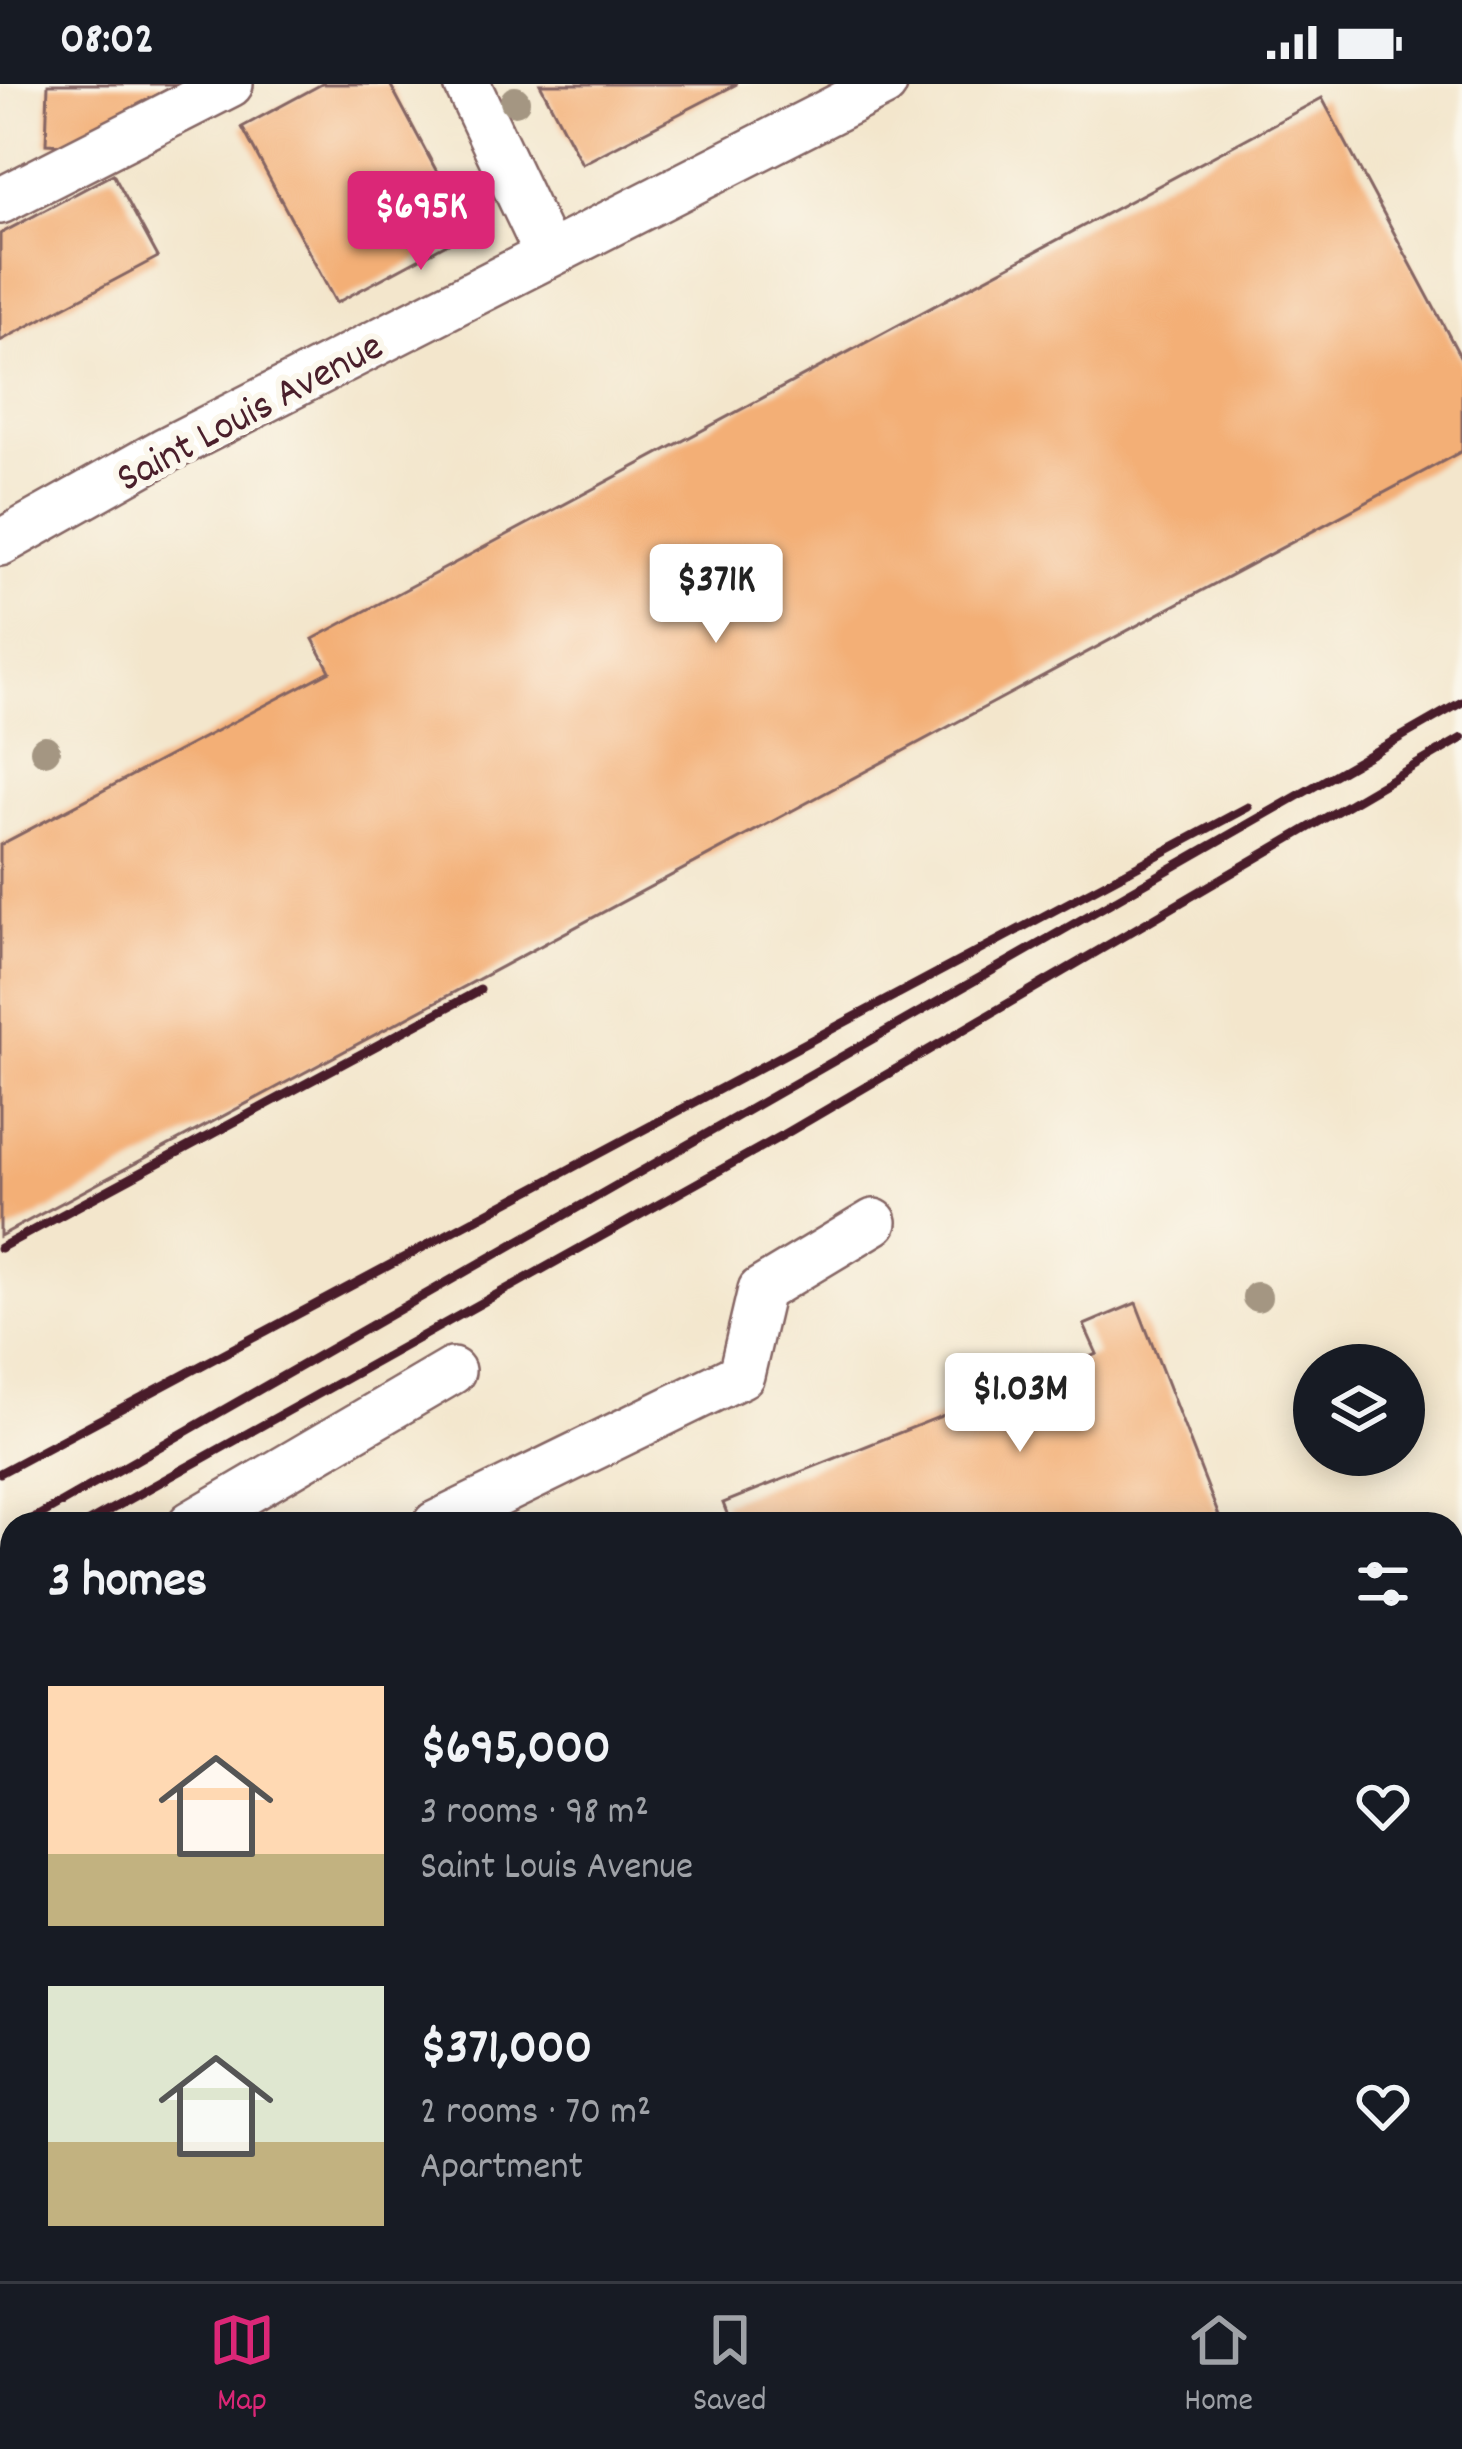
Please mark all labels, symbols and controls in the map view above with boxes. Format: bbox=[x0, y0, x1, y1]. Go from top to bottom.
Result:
text: 08:02 bbox=[60, 10, 154, 74]
pin: $695K bbox=[337, 171, 505, 273]
text: $695K bbox=[375, 182, 467, 237]
street label: Saint Louis Avenue bbox=[107, 320, 395, 511]
pin: $371K bbox=[632, 544, 800, 646]
text: $371K bbox=[677, 555, 755, 610]
map controls bbox=[1293, 1344, 1425, 1476]
button: layers bbox=[1293, 1344, 1425, 1476]
pin: $1.03M bbox=[922, 1353, 1118, 1455]
text: $1.03M bbox=[972, 1364, 1068, 1419]
text: 3 homes bbox=[48, 1548, 207, 1620]
icon: filters bbox=[1350, 1551, 1416, 1617]
text: $695,000 bbox=[420, 1715, 611, 1787]
icon: home bbox=[144, 1734, 288, 1878]
icon: heart bbox=[1350, 1773, 1416, 1839]
text: 3 rooms · 98 m² bbox=[420, 1787, 649, 1842]
text: Saint Louis Avenue bbox=[420, 1842, 693, 1897]
text: $371,000 bbox=[420, 2015, 592, 2087]
icon: home bbox=[144, 2034, 288, 2178]
icon: heart bbox=[1350, 2073, 1416, 2139]
text: 2 rooms · 70 m² bbox=[420, 2087, 651, 2142]
text: Apartment bbox=[420, 2142, 583, 2197]
tab: Map bbox=[209, 2307, 275, 2426]
tab: Saved bbox=[693, 2307, 766, 2426]
tab: Home bbox=[1184, 2307, 1253, 2426]

